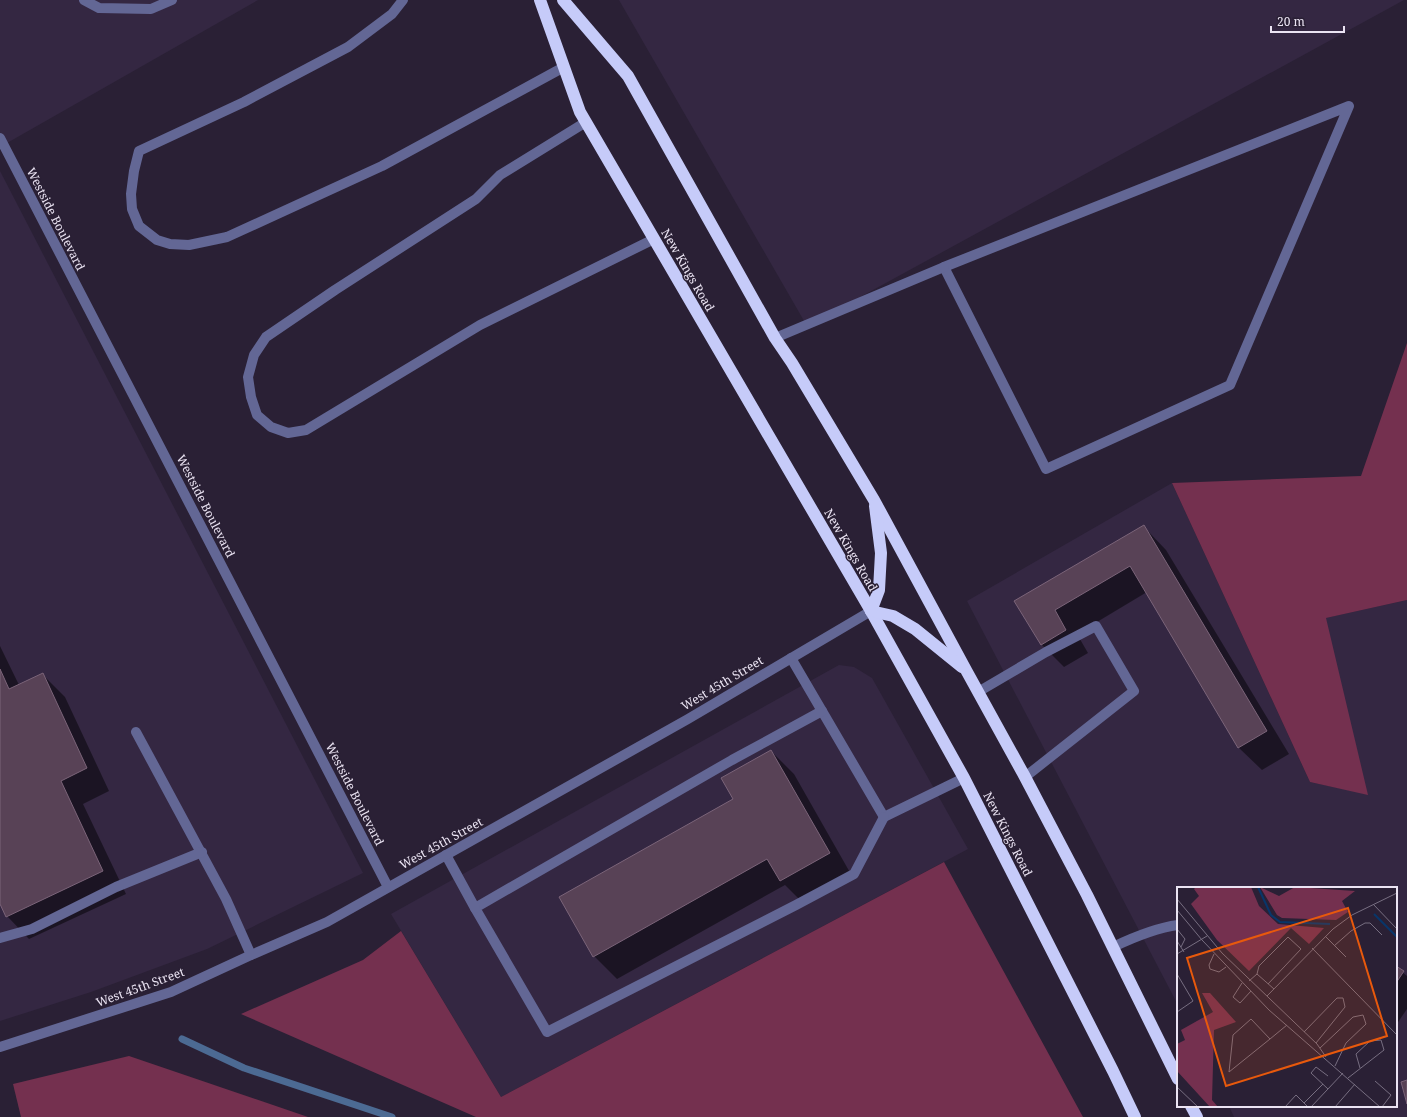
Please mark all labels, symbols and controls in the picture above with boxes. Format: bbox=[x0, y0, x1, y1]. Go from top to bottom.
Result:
scale bar bbox=[1271, 8, 1344, 34]
text: 20 m bbox=[1277, 13, 1305, 30]
street label: Westside Boulevard bbox=[23, 165, 90, 274]
street label: New Kings Road bbox=[657, 226, 719, 315]
street label: Westside Boulevard bbox=[173, 452, 240, 561]
street label: New Kings Road bbox=[820, 506, 882, 595]
street label: West 45th Street bbox=[678, 652, 766, 714]
street label: Westside Boulevard bbox=[322, 740, 389, 849]
street label: New Kings Road bbox=[979, 789, 1037, 880]
street label: West 45th Street bbox=[396, 813, 486, 873]
inset map bbox=[1177, 887, 1397, 1107]
street label: West 45th Street bbox=[93, 963, 187, 1011]

